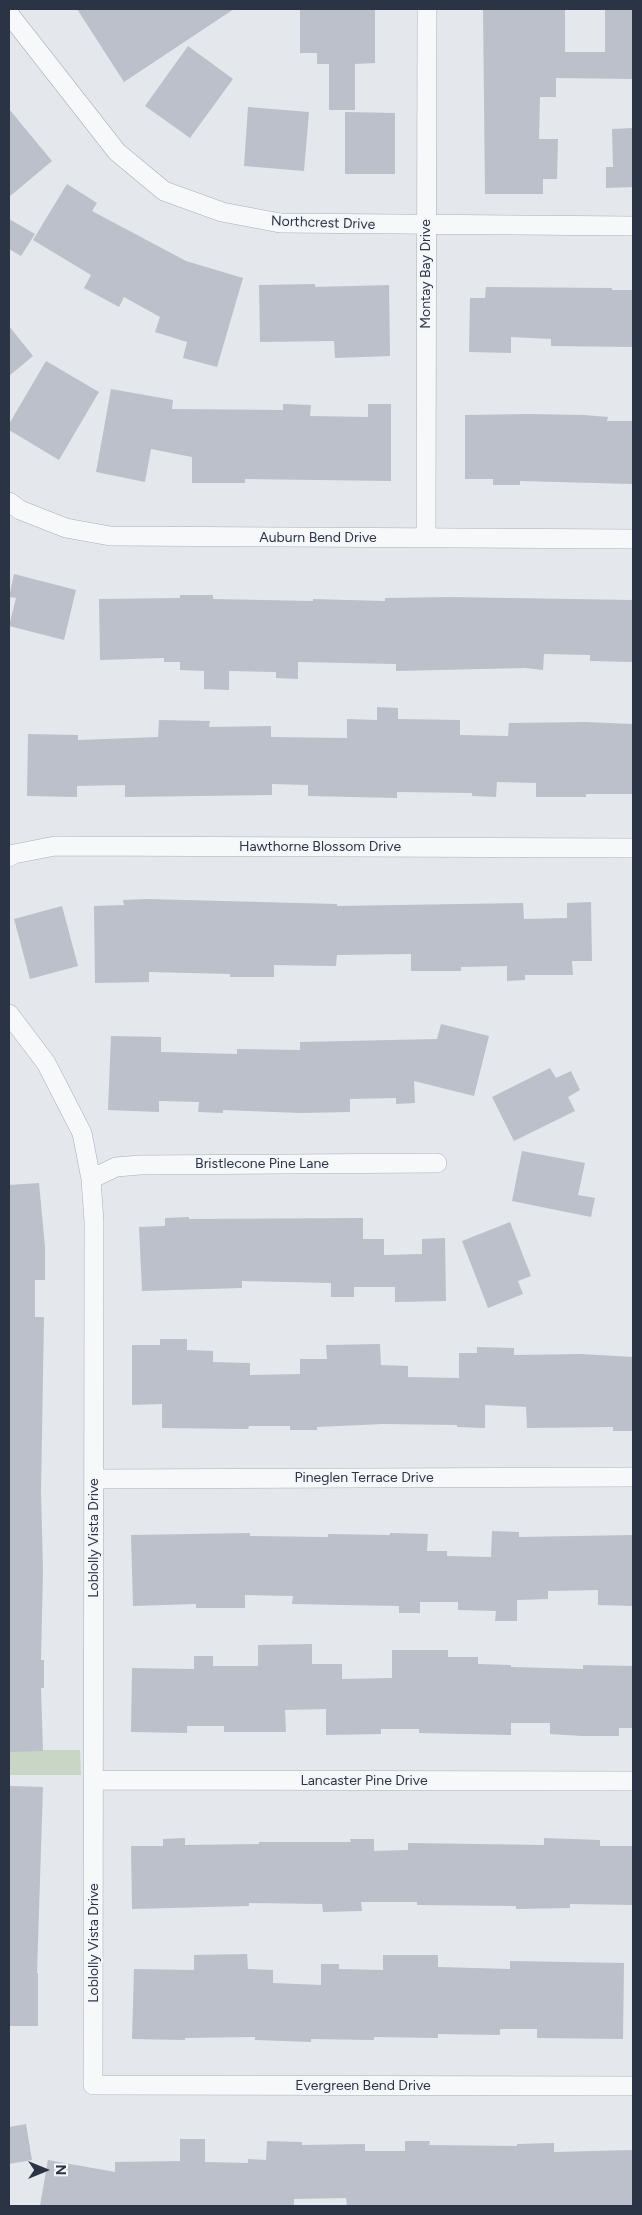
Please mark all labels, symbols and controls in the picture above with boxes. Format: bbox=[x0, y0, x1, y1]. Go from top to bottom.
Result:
street label: Northcrest Drive bbox=[271, 213, 375, 233]
street label: Montay Bay Drive bbox=[418, 219, 434, 329]
street label: Auburn Bend Drive bbox=[259, 530, 377, 546]
street label: Hawthorne Blossom Drive bbox=[239, 839, 401, 855]
street label: Bristlecone Pine Lane bbox=[195, 1156, 329, 1172]
street label: Pineglen Terrace Drive bbox=[294, 1470, 434, 1486]
street label: Loblolly Vista Drive bbox=[86, 1478, 102, 1598]
street label: Lancaster Pine Drive bbox=[300, 1773, 428, 1789]
street label: Loblolly Vista Drive bbox=[86, 1883, 102, 2003]
street label: Evergreen Bend Drive bbox=[295, 2078, 431, 2094]
north arrow bbox=[20, 2145, 70, 2195]
text: N bbox=[52, 2165, 69, 2175]

